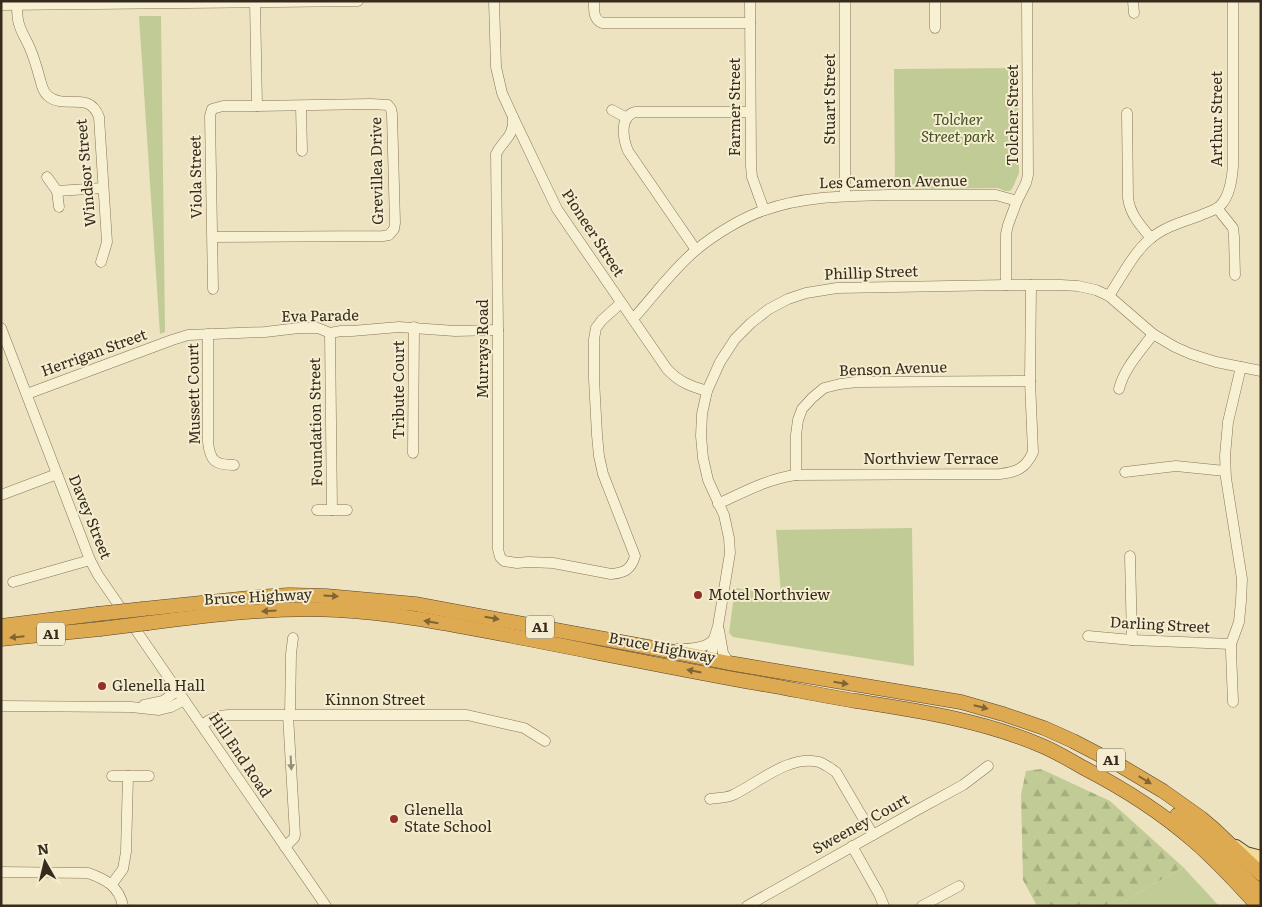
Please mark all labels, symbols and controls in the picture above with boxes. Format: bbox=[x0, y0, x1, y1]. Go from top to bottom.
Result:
street label: Stuart Street bbox=[817, 53, 840, 145]
street label: Farmer Street bbox=[722, 58, 745, 156]
street label: Tolcher Street bbox=[1000, 64, 1023, 166]
street label: Arthur Street bbox=[1204, 71, 1227, 167]
park label: Tolcher Street park bbox=[921, 107, 996, 147]
street label: Grevillea Drive bbox=[363, 117, 388, 225]
street label: Windsor Street bbox=[68, 118, 101, 228]
street label: Viola Street bbox=[182, 135, 207, 219]
street label: Les Cameron Avenue bbox=[819, 168, 968, 193]
street label: Pioneer Street bbox=[557, 184, 631, 281]
street label: Phillip Street bbox=[823, 258, 918, 285]
street label: Murrays Road bbox=[470, 299, 493, 399]
street label: Eva Parade bbox=[281, 302, 359, 327]
street label: Herrigan Street bbox=[37, 322, 150, 381]
street label: Tribute Court bbox=[386, 340, 409, 440]
street label: Mussett Court bbox=[180, 343, 205, 445]
street label: Benson Avenue bbox=[838, 354, 948, 381]
street label: Foundation Street bbox=[302, 357, 327, 487]
street label: Northview Terrace bbox=[863, 446, 999, 469]
street label: Davey Street bbox=[64, 471, 119, 562]
street label: Bruce Highway bbox=[203, 581, 313, 610]
place label: Motel Northview bbox=[708, 582, 830, 605]
marker: Motel Northview bbox=[692, 589, 704, 601]
one-way arrow bbox=[323, 593, 339, 601]
one-way arrow bbox=[261, 607, 277, 615]
street label: Darling Street bbox=[1109, 609, 1211, 638]
one-way arrow bbox=[484, 614, 500, 622]
road number: A1 bbox=[526, 616, 554, 638]
one-way arrow bbox=[422, 617, 438, 625]
road number: A1 bbox=[37, 622, 65, 646]
street label: Bruce Highway bbox=[607, 625, 718, 668]
one-way arrow bbox=[8, 633, 24, 641]
one-way arrow bbox=[686, 667, 701, 675]
place label: Glenella Hall bbox=[112, 673, 205, 696]
one-way arrow bbox=[833, 679, 849, 687]
marker: Glenella Hall bbox=[96, 680, 108, 692]
street label: Kinnon Street bbox=[325, 687, 425, 710]
one-way arrow bbox=[974, 704, 989, 712]
street label: Hill End Road bbox=[204, 707, 278, 801]
road number: A1 bbox=[1097, 748, 1125, 772]
one-way arrow bbox=[288, 756, 296, 772]
one-way arrow bbox=[1139, 776, 1152, 785]
street label: Sweeney Court bbox=[808, 786, 913, 859]
place label: Glenella State School bbox=[404, 797, 492, 837]
marker: Glenella State School bbox=[388, 813, 400, 825]
north arrow bbox=[20, 837, 70, 887]
text: N bbox=[36, 837, 51, 859]

